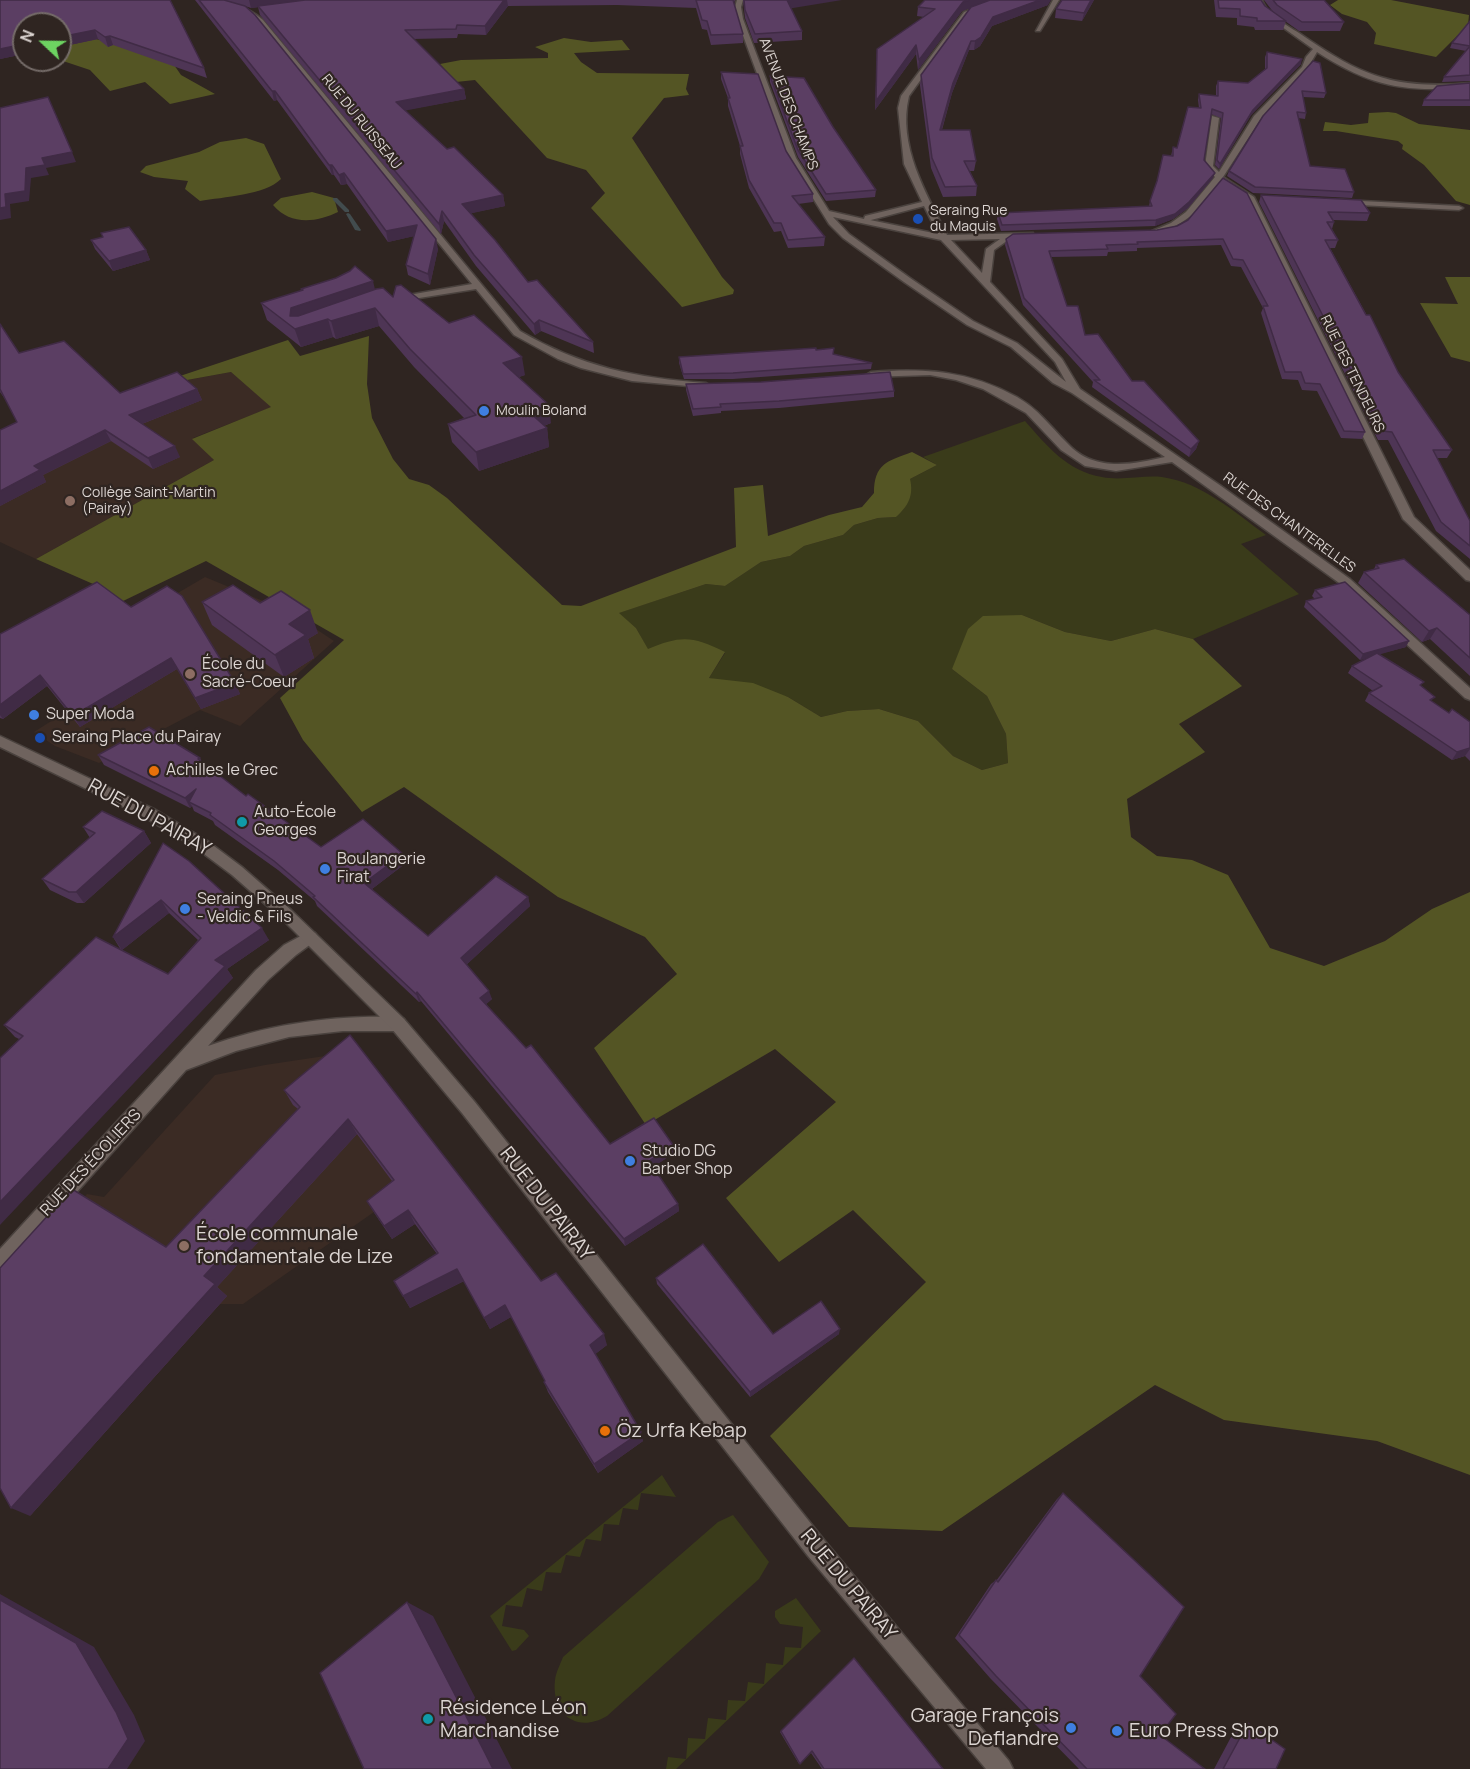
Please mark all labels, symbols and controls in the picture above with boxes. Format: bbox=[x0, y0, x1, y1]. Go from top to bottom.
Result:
north arrow bbox=[12, 12, 72, 72]
text: N bbox=[15, 27, 40, 45]
street label: AVENUE DES CHAMPS bbox=[755, 36, 821, 172]
street label: RUE DU RUISSEAU bbox=[318, 71, 404, 173]
place label: Seraing Rue du Maquis bbox=[930, 203, 1007, 236]
marker: Seraing Rue du Maquis bbox=[911, 212, 925, 226]
street label: RUE DES TENDEURS bbox=[1316, 313, 1388, 435]
place label: Moulin Boland bbox=[496, 403, 586, 419]
marker: Moulin Boland bbox=[477, 404, 491, 418]
street label: RUE DES CHANTERELLES bbox=[1220, 469, 1358, 577]
place label: Collège Saint-Martin (Pairay) bbox=[82, 485, 216, 518]
marker: Collège Saint-Martin (Pairay) bbox=[63, 494, 77, 508]
place label: École du Sacré-Coeur bbox=[202, 655, 297, 693]
marker: École du Sacré-Coeur bbox=[183, 667, 197, 681]
place label: Super Moda bbox=[46, 705, 134, 725]
marker: Super Moda bbox=[27, 708, 41, 722]
place label: Seraing Place du Pairay bbox=[52, 728, 221, 748]
marker: Seraing Place du Pairay bbox=[33, 731, 47, 745]
place label: Achilles le Grec bbox=[166, 761, 278, 781]
marker: Achilles le Grec bbox=[147, 764, 161, 778]
street label: RUE DU PAIRAY bbox=[83, 774, 215, 862]
place label: Auto-École Georges bbox=[254, 803, 336, 841]
marker: Auto-École Georges bbox=[235, 815, 249, 829]
place label: Boulangerie Firat bbox=[337, 850, 426, 888]
marker: Boulangerie Firat bbox=[318, 862, 332, 876]
place label: Seraing Pneus - Veldic & Fils bbox=[197, 890, 303, 928]
marker: Seraing Pneus - Veldic & Fils bbox=[178, 902, 192, 916]
street label: RUE DES ÉCOLIERS bbox=[37, 1106, 145, 1220]
place label: Studio DG Barber Shop bbox=[642, 1142, 733, 1180]
street label: RUE DU PAIRAY bbox=[494, 1143, 598, 1265]
marker: Studio DG Barber Shop bbox=[623, 1154, 637, 1168]
place label: École communale fondamentale de Lize bbox=[196, 1222, 393, 1269]
marker: École communale fondamentale de Lize bbox=[177, 1239, 191, 1253]
place label: Öz Urfa Kebap bbox=[617, 1419, 747, 1443]
marker: Öz Urfa Kebap bbox=[598, 1424, 612, 1438]
street label: RUE DU PAIRAY bbox=[795, 1525, 901, 1645]
place label: Résidence Léon Marchandise bbox=[440, 1696, 587, 1743]
place label: Garage François Deflandre bbox=[911, 1704, 1059, 1751]
marker: Résidence Léon Marchandise bbox=[421, 1712, 435, 1726]
place label: Euro Press Shop bbox=[1129, 1719, 1279, 1743]
marker: Garage François Deflandre bbox=[1064, 1721, 1078, 1735]
marker: Euro Press Shop bbox=[1110, 1724, 1124, 1738]

